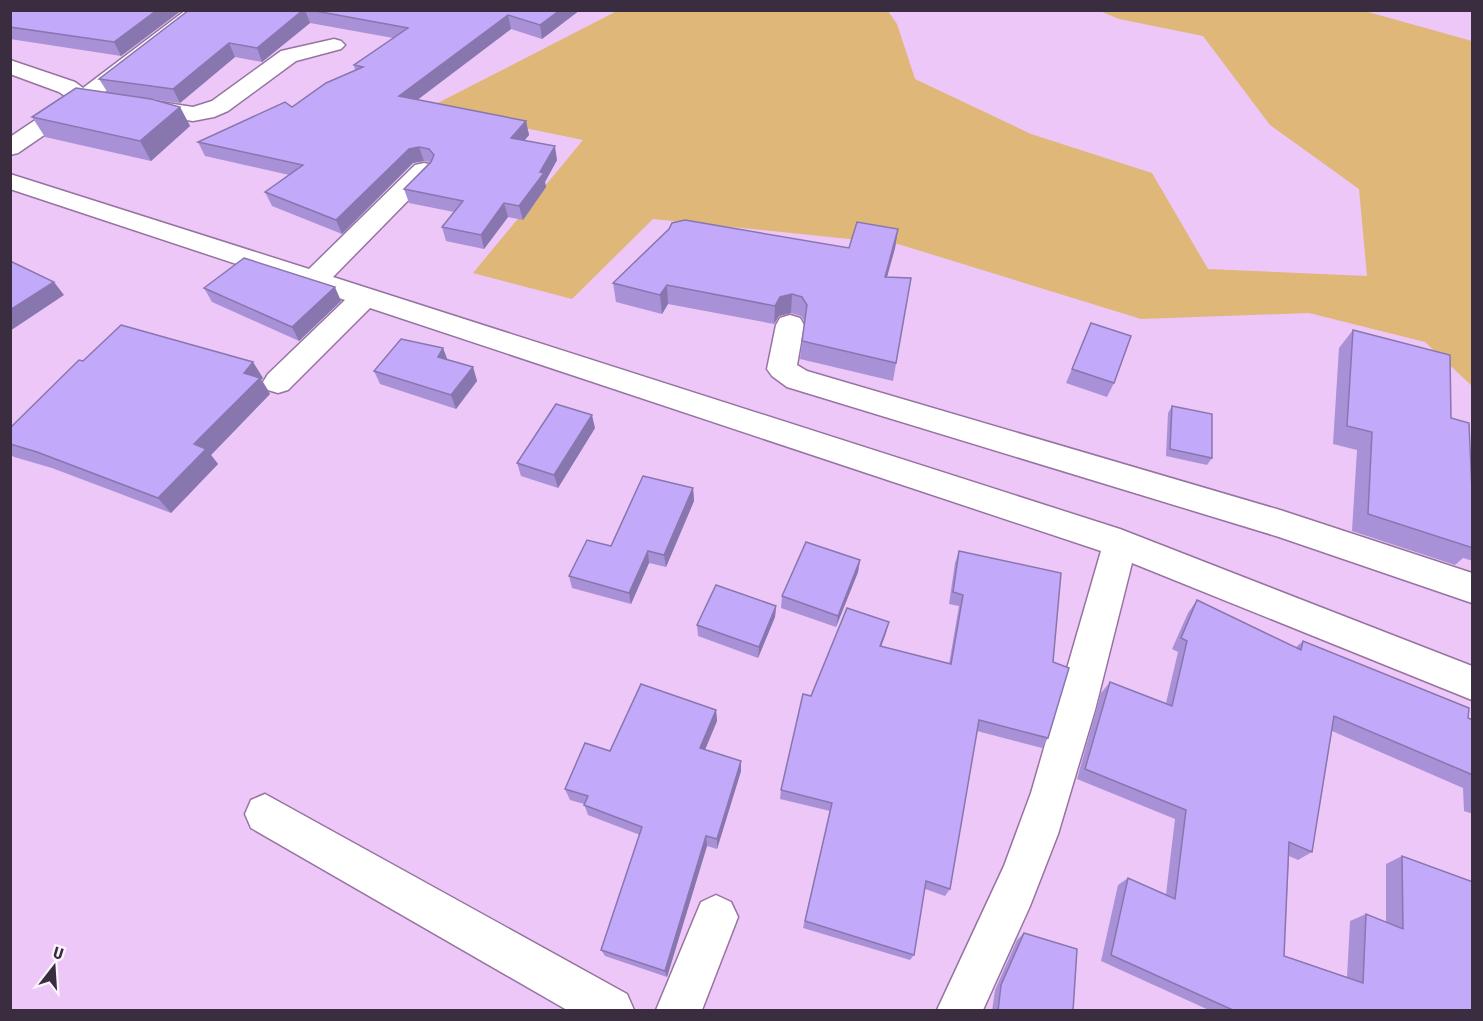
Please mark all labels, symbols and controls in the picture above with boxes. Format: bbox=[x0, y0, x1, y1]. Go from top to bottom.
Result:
north arrow bbox=[24, 937, 84, 997]
text: U bbox=[51, 943, 66, 964]

